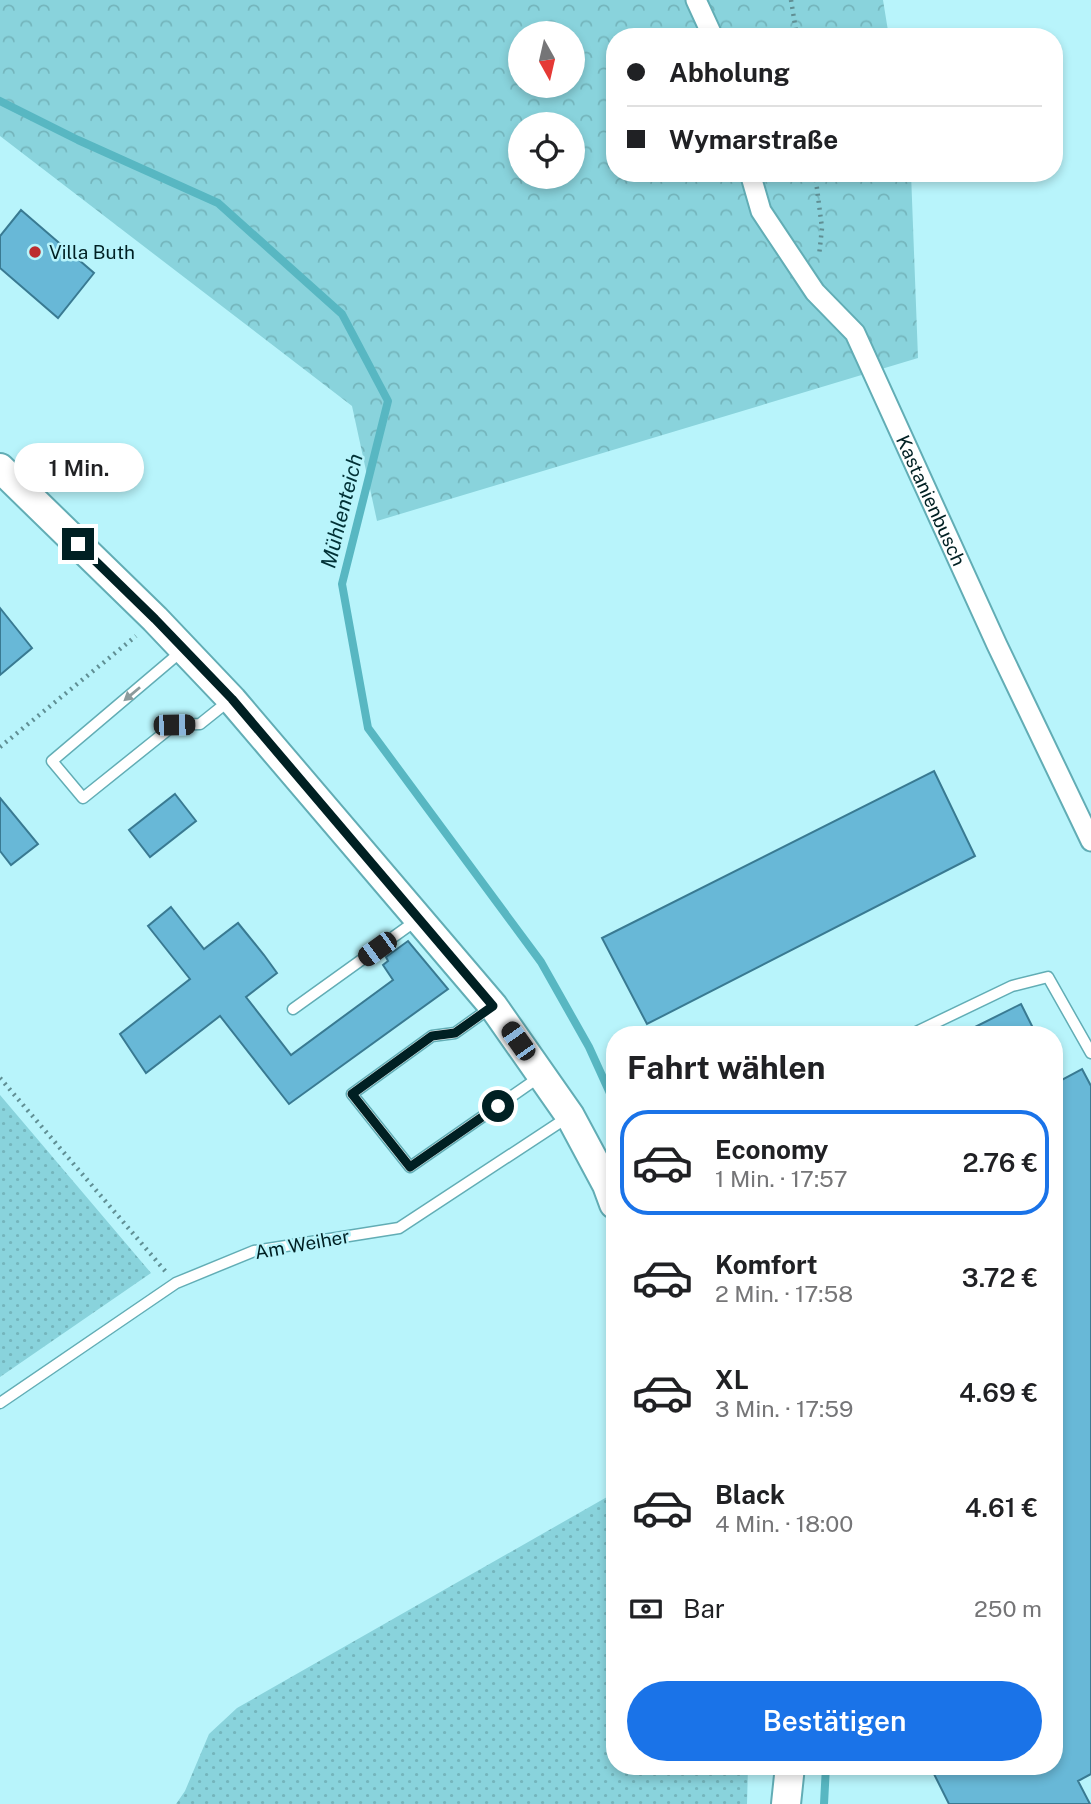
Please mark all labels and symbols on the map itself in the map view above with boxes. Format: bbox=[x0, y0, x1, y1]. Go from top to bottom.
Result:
north arrow bbox=[508, 21, 584, 98]
place label: Villa Buth bbox=[49, 241, 135, 263]
marker: Villa Buth bbox=[27, 244, 43, 260]
street label: Kastanienbusch bbox=[892, 432, 970, 569]
callout: 1 Min. bbox=[13, 442, 143, 491]
water label: Mühlenteich bbox=[315, 451, 368, 571]
route end bbox=[62, 528, 94, 560]
one-way arrow bbox=[123, 686, 140, 701]
car bbox=[153, 714, 196, 736]
car bbox=[354, 928, 401, 970]
car bbox=[498, 1018, 539, 1064]
route start bbox=[482, 1090, 514, 1122]
street label: Am Weiher bbox=[253, 1225, 351, 1263]

